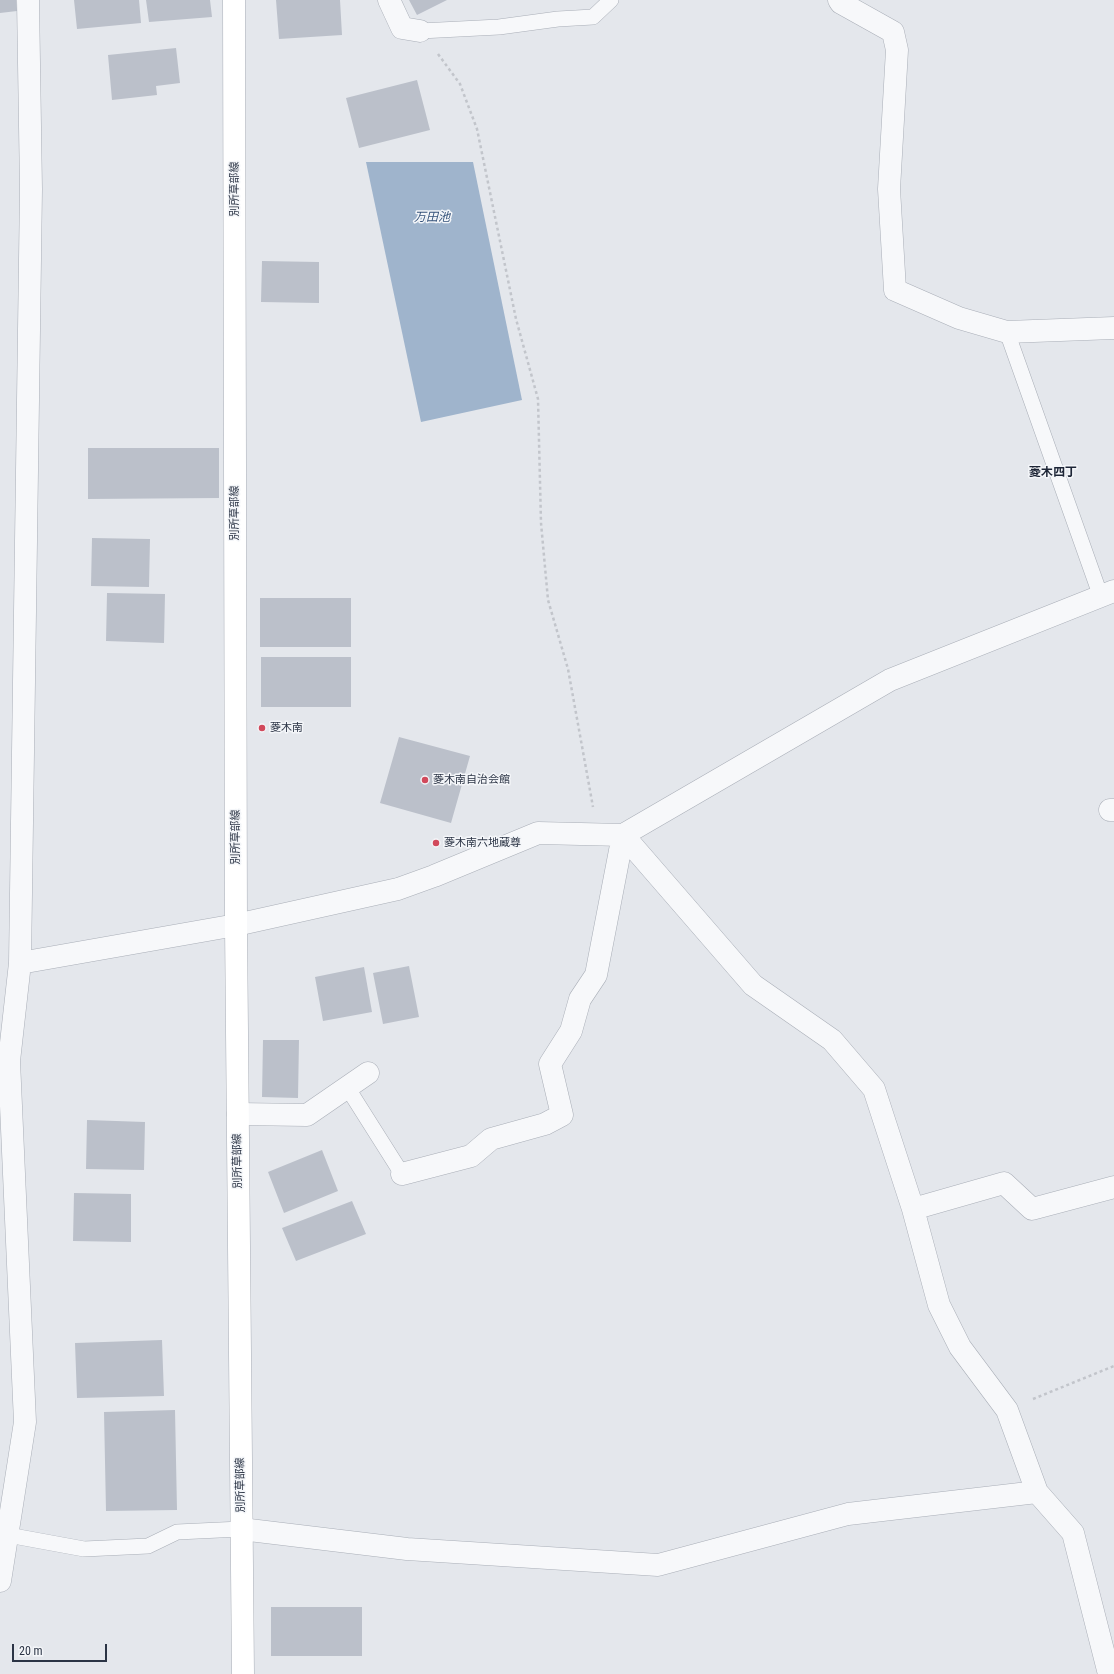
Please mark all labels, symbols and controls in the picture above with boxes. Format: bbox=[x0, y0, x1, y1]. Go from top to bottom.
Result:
street label: 別所草部線 bbox=[228, 162, 242, 216]
water label: 万田池 bbox=[414, 211, 450, 225]
district label: 菱木四丁 bbox=[1029, 466, 1077, 480]
street label: 別所草部線 bbox=[228, 486, 242, 540]
place label: 菱木南 bbox=[270, 721, 303, 735]
marker: 菱木南 bbox=[257, 723, 267, 733]
place label: 菱木南自治会館 bbox=[433, 773, 510, 787]
marker: 菱木南自治会館 bbox=[420, 775, 430, 785]
street label: 別所草部線 bbox=[229, 810, 243, 864]
place label: 菱木南六地蔵尊 bbox=[444, 836, 521, 850]
marker: 菱木南六地蔵尊 bbox=[431, 838, 441, 848]
street label: 別所草部線 bbox=[231, 1133, 245, 1189]
street label: 別所草部線 bbox=[234, 1457, 248, 1513]
scale bar bbox=[14, 1636, 109, 1662]
text: 20 m bbox=[19, 1644, 43, 1658]

